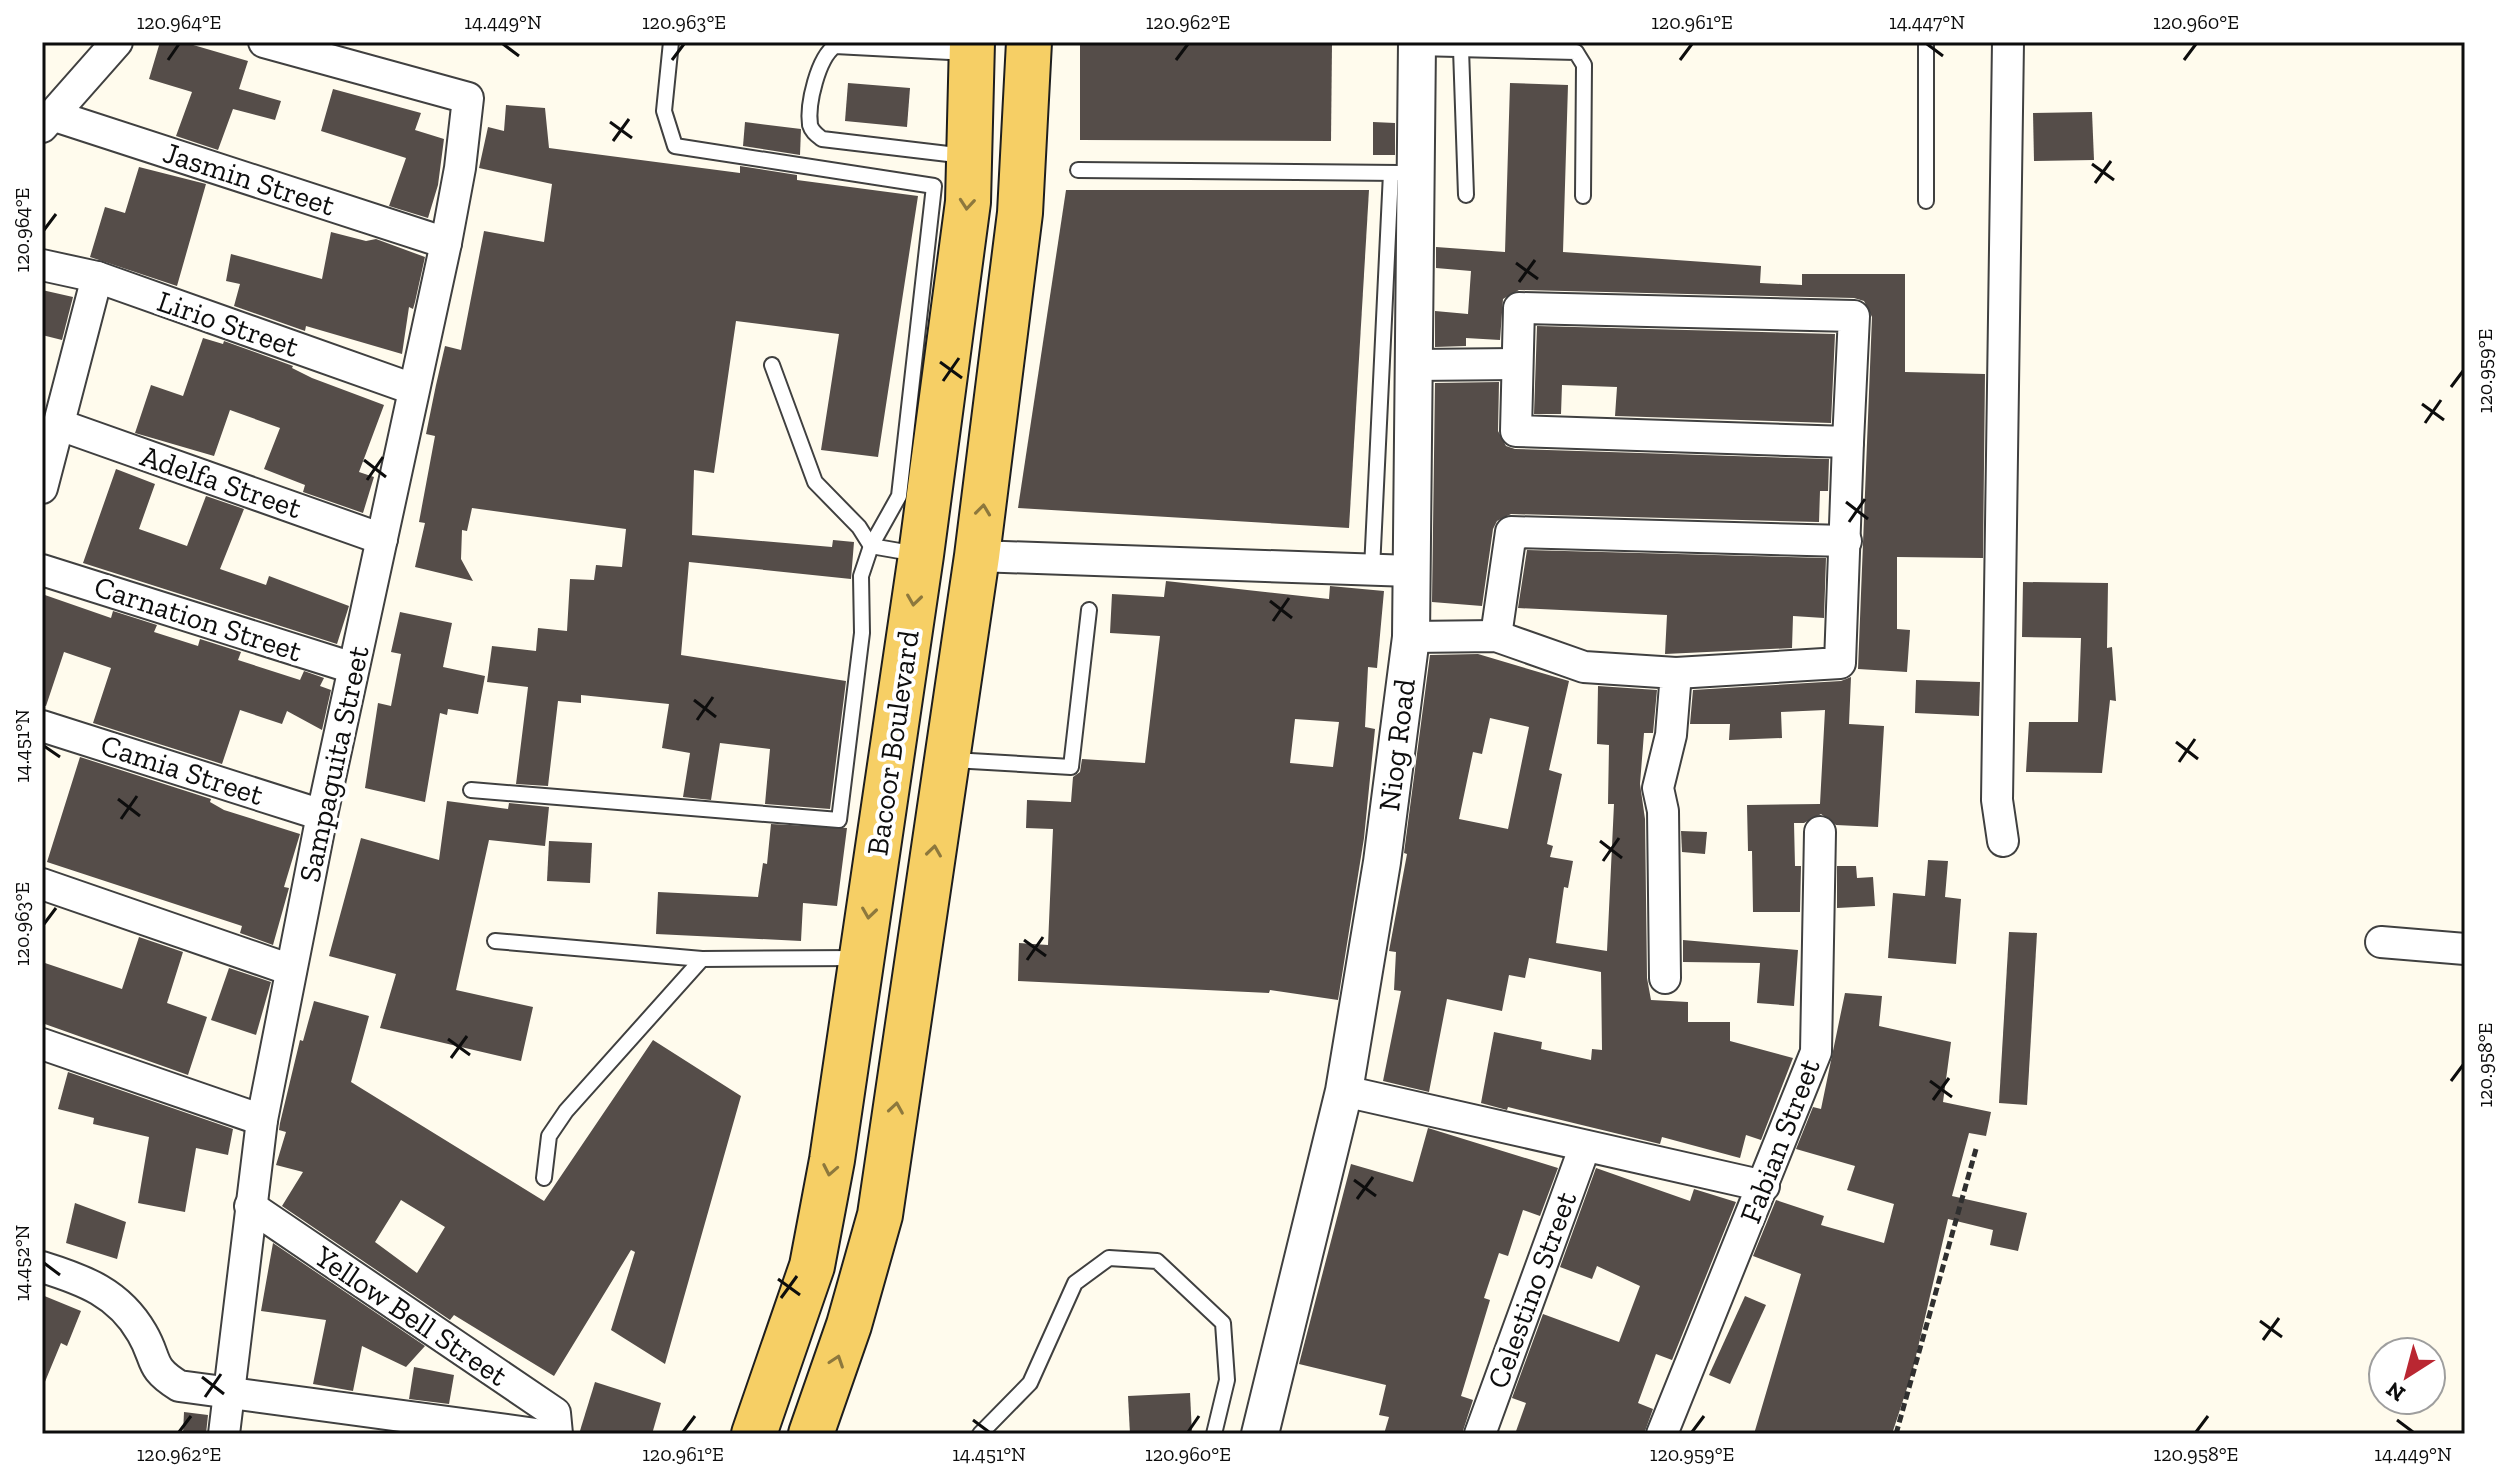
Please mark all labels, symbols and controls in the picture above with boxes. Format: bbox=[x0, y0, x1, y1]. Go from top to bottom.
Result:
text: 120.964°E bbox=[137, 10, 221, 34]
text: 14.449°N bbox=[464, 10, 542, 34]
text: 120.963°E bbox=[642, 10, 726, 34]
text: 120.962°E bbox=[1146, 10, 1230, 34]
text: 120.961°E bbox=[1651, 10, 1733, 34]
text: 14.447°N bbox=[1889, 10, 1965, 34]
text: 120.960°E bbox=[2153, 10, 2239, 34]
street label: Jasmin Street bbox=[159, 134, 339, 224]
text: 120.964°E bbox=[10, 188, 34, 272]
one-way arrow bbox=[959, 198, 976, 211]
street label: Lirio Street bbox=[153, 283, 303, 365]
text: 120.959°E bbox=[2473, 329, 2497, 413]
street label: Adelfa Street bbox=[136, 438, 306, 526]
one-way arrow bbox=[974, 504, 991, 517]
street label: Carnation Street bbox=[90, 568, 306, 670]
one-way arrow bbox=[906, 594, 923, 607]
street label: Bacoor Boulevard bbox=[859, 628, 927, 858]
street label: Sampaguita Street bbox=[291, 643, 377, 885]
street label: Niog Road bbox=[1371, 676, 1423, 813]
text: 14.451°N bbox=[10, 709, 34, 783]
street label: Camia Street bbox=[96, 727, 268, 813]
one-way arrow bbox=[925, 844, 942, 858]
text: 120.963°E bbox=[10, 882, 34, 966]
one-way arrow bbox=[861, 906, 878, 920]
text: 120.958°E bbox=[2473, 1023, 2497, 1107]
street label: Fabian Street bbox=[1732, 1054, 1828, 1228]
one-way arrow bbox=[887, 1101, 904, 1115]
one-way arrow bbox=[822, 1163, 839, 1176]
street label: Celestino Street bbox=[1480, 1187, 1584, 1393]
text: 14.452°N bbox=[10, 1224, 34, 1301]
street label: Yellow Bell Street bbox=[307, 1238, 514, 1394]
north arrow bbox=[2367, 1336, 2447, 1416]
one-way arrow bbox=[828, 1354, 844, 1368]
text: N bbox=[2381, 1376, 2410, 1408]
text: 120.962°E bbox=[137, 1442, 221, 1466]
text: 120.961°E bbox=[642, 1442, 724, 1466]
text: 14.451°N bbox=[952, 1442, 1026, 1466]
text: 120.960°E bbox=[1145, 1442, 1231, 1466]
text: 120.959°E bbox=[1650, 1442, 1734, 1466]
text: 120.958°E bbox=[2154, 1442, 2238, 1466]
text: 14.449°N bbox=[2374, 1442, 2452, 1466]

